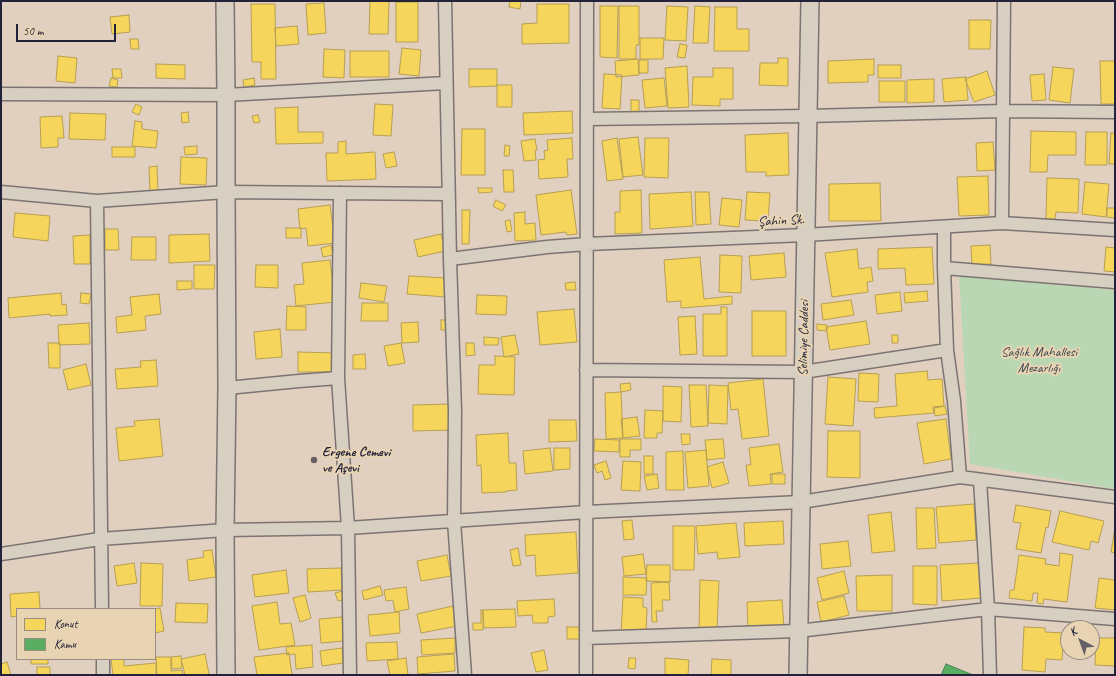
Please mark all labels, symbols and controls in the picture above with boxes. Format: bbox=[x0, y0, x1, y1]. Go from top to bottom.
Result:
scale bar bbox=[18, 16, 118, 42]
text: 50 m bbox=[23, 23, 43, 39]
street label: Şahin Sk. bbox=[757, 211, 805, 231]
street label: Selimiye Caddesi bbox=[795, 300, 813, 376]
park label: Sağlık Mahallesi Mezarlığı bbox=[1001, 344, 1077, 376]
place label: Ergene Cemevi ve Aşevi bbox=[322, 444, 390, 476]
marker: Ergene Cemevi ve Aşevi bbox=[309, 455, 319, 465]
legend bbox=[16, 608, 156, 660]
text: Konut bbox=[54, 616, 77, 632]
north arrow bbox=[1060, 620, 1100, 660]
text: K bbox=[1066, 625, 1079, 639]
text: Kamu bbox=[54, 636, 76, 652]

